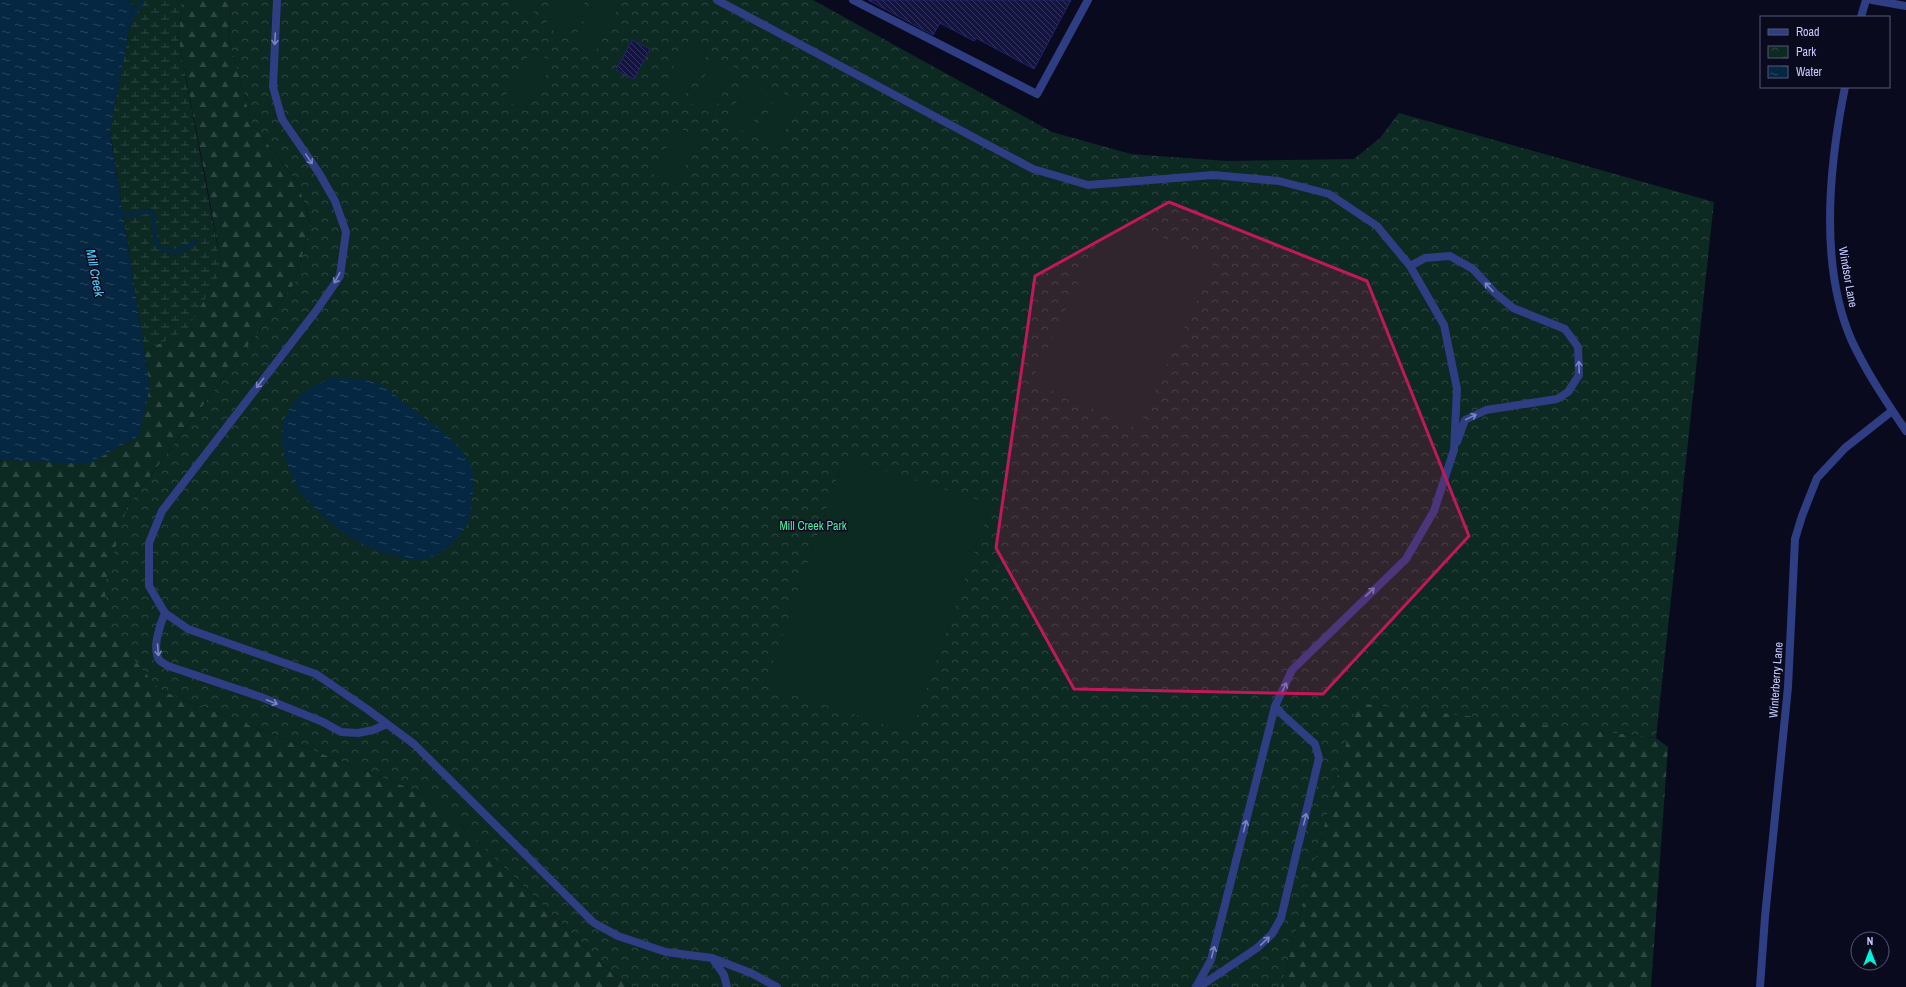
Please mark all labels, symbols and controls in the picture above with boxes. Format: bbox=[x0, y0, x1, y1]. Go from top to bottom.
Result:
legend bbox=[1760, 16, 1890, 88]
text: Road bbox=[1796, 24, 1820, 40]
one-way arrow bbox=[272, 32, 279, 45]
text: Park bbox=[1796, 44, 1816, 60]
text: Water bbox=[1796, 64, 1823, 80]
one-way arrow bbox=[305, 153, 313, 164]
street label: Windsor Lane bbox=[1835, 245, 1861, 309]
water label: Mill Creek bbox=[82, 248, 108, 299]
one-way arrow bbox=[333, 272, 341, 284]
one-way arrow bbox=[1485, 282, 1494, 292]
one-way arrow bbox=[1575, 361, 1583, 374]
one-way arrow bbox=[256, 377, 265, 388]
one-way arrow bbox=[1465, 413, 1477, 420]
park label: Mill Creek Park bbox=[779, 518, 847, 534]
one-way arrow bbox=[1365, 588, 1375, 597]
street label: Winterberry Lane bbox=[1765, 642, 1787, 718]
one-way arrow bbox=[155, 644, 162, 657]
one-way arrow bbox=[1280, 682, 1288, 694]
one-way arrow bbox=[265, 698, 277, 706]
one-way arrow bbox=[1301, 813, 1309, 826]
one-way arrow bbox=[1242, 820, 1249, 833]
north arrow bbox=[1850, 931, 1890, 971]
text: N bbox=[1867, 934, 1873, 948]
one-way arrow bbox=[1260, 936, 1270, 945]
one-way arrow bbox=[1210, 946, 1217, 959]

